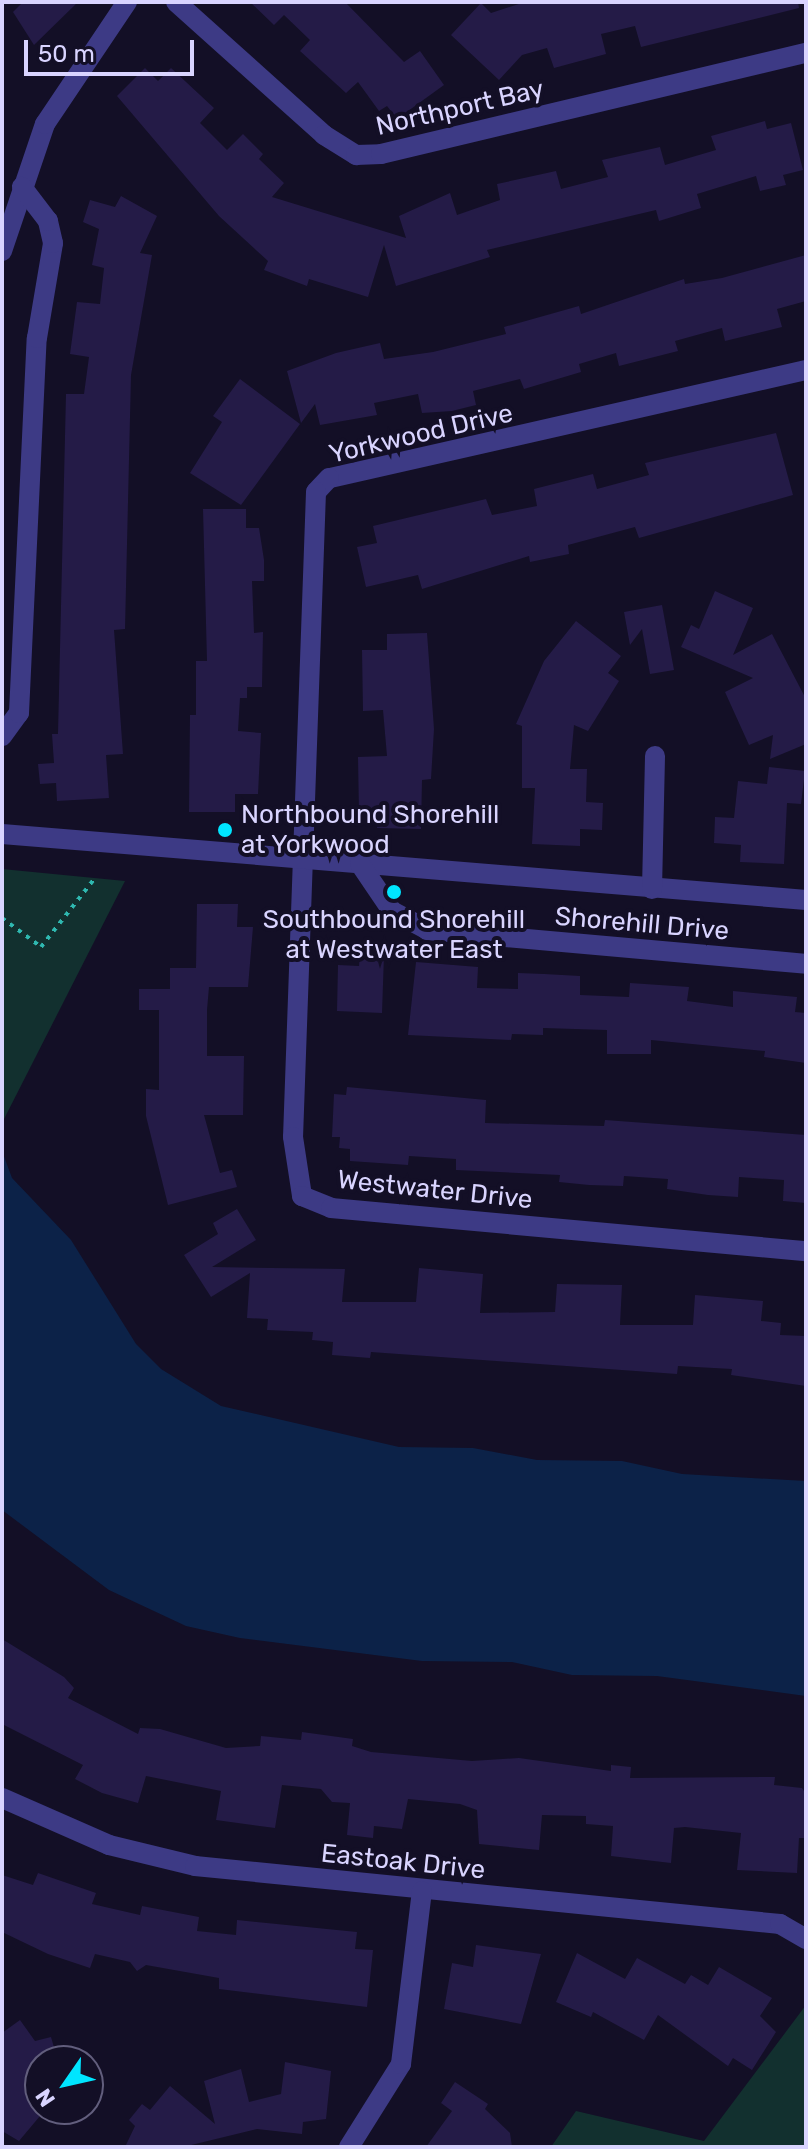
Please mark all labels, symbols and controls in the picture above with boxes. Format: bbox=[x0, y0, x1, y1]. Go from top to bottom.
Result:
scale bar bbox=[28, 24, 198, 74]
text: 50 m bbox=[38, 40, 95, 68]
street label: Northport Bay bbox=[373, 74, 547, 142]
street label: Yorkwood Drive bbox=[326, 398, 516, 470]
place label: Northbound Shorehill at Yorkwood bbox=[241, 799, 499, 860]
marker: Northbound Shorehill at Yorkwood bbox=[216, 821, 234, 839]
marker: Southbound Shorehill at Westwater East bbox=[385, 883, 403, 901]
street label: Shorehill Drive bbox=[554, 901, 730, 947]
place label: Southbound Shorehill at Westwater East bbox=[263, 904, 525, 966]
street label: Westwater Drive bbox=[336, 1164, 534, 1216]
street label: Eastoak Drive bbox=[319, 1838, 487, 1886]
north arrow bbox=[24, 2045, 104, 2125]
text: N bbox=[30, 2083, 61, 2112]

